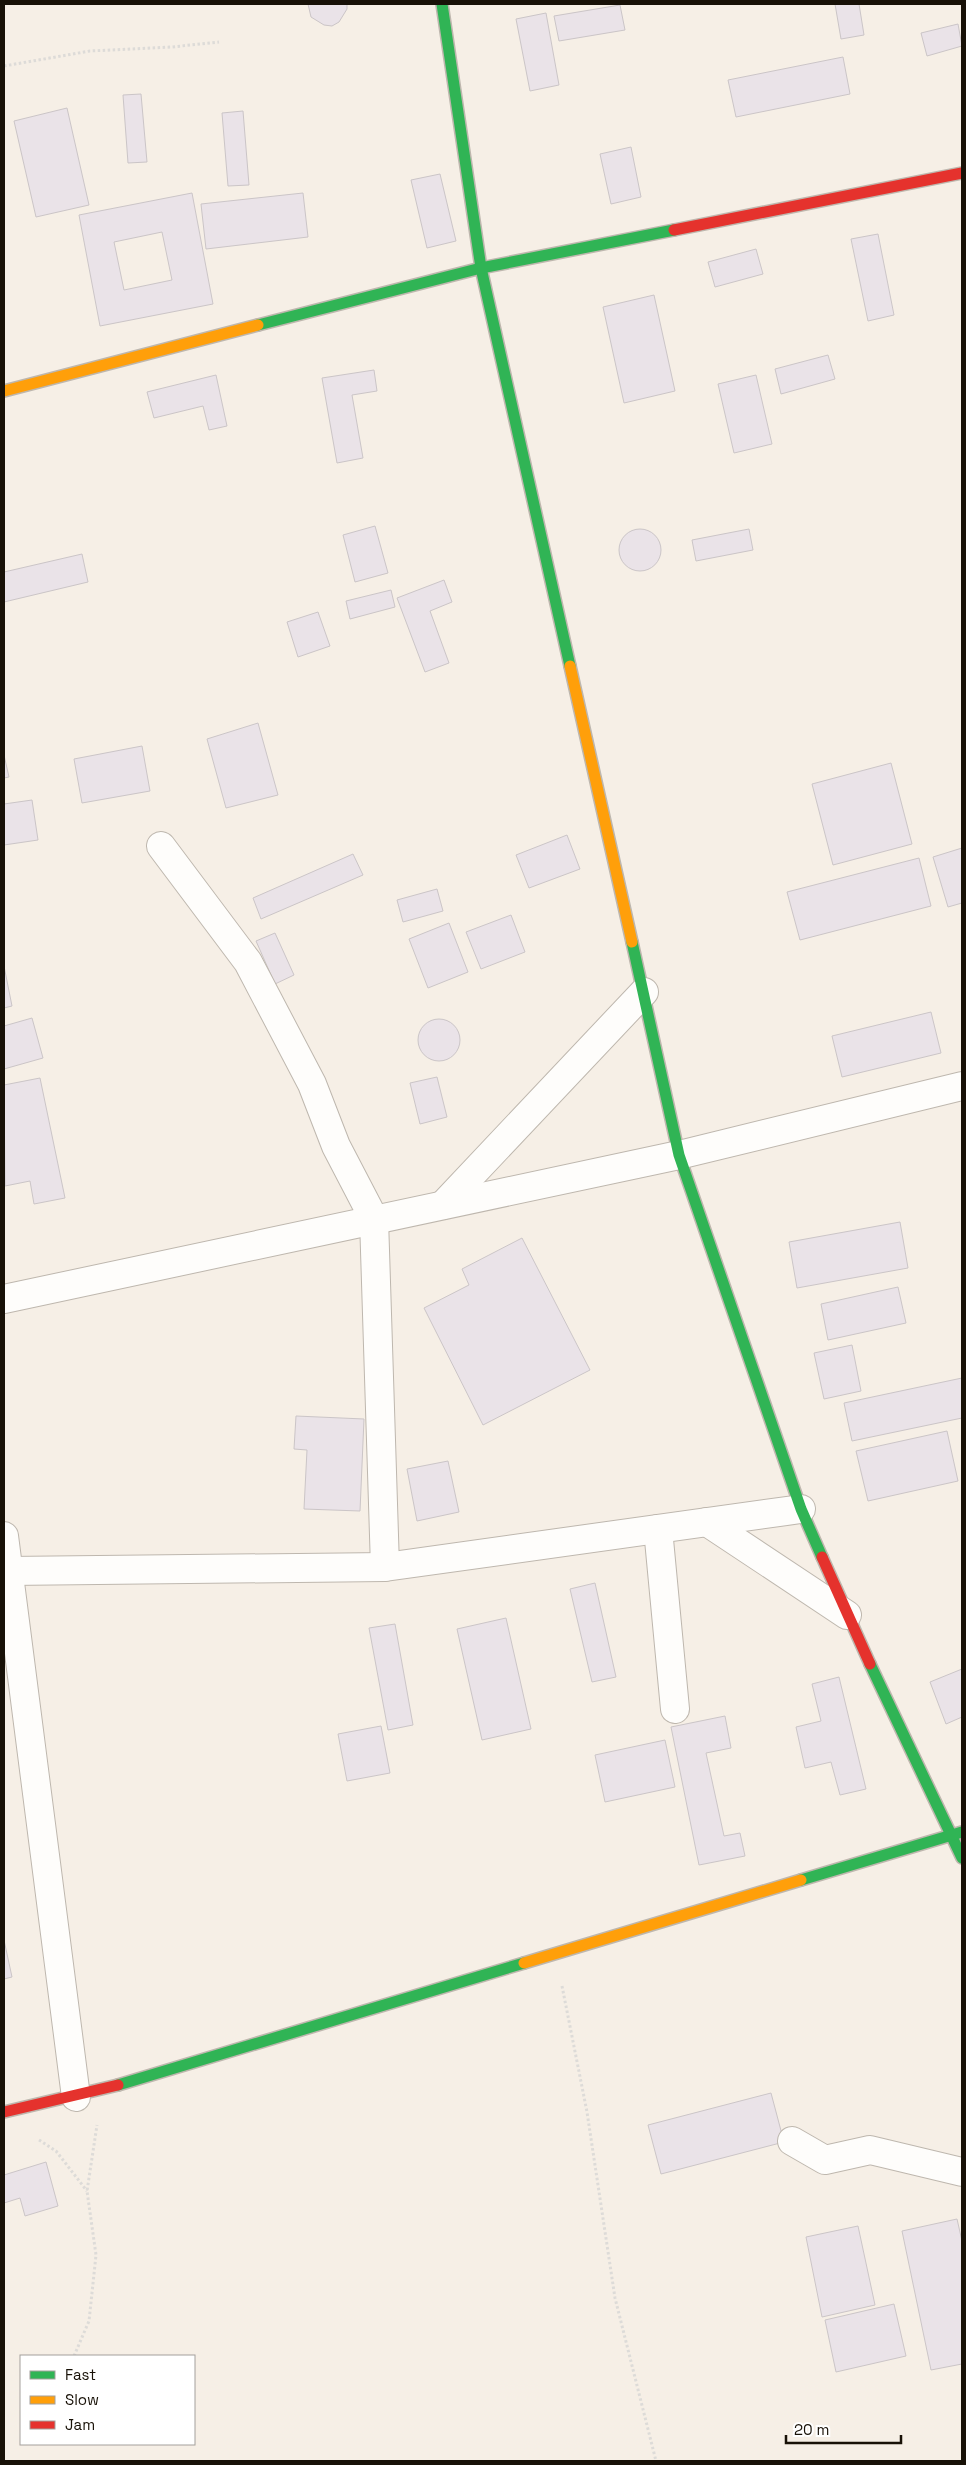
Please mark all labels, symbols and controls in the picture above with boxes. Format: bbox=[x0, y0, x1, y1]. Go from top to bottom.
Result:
legend bbox=[20, 2355, 195, 2445]
text: Fast bbox=[65, 2365, 96, 2384]
text: Slow bbox=[65, 2390, 99, 2409]
scale bar bbox=[786, 2412, 901, 2444]
text: Jam bbox=[65, 2415, 95, 2434]
text: 20 m bbox=[794, 2420, 829, 2439]

